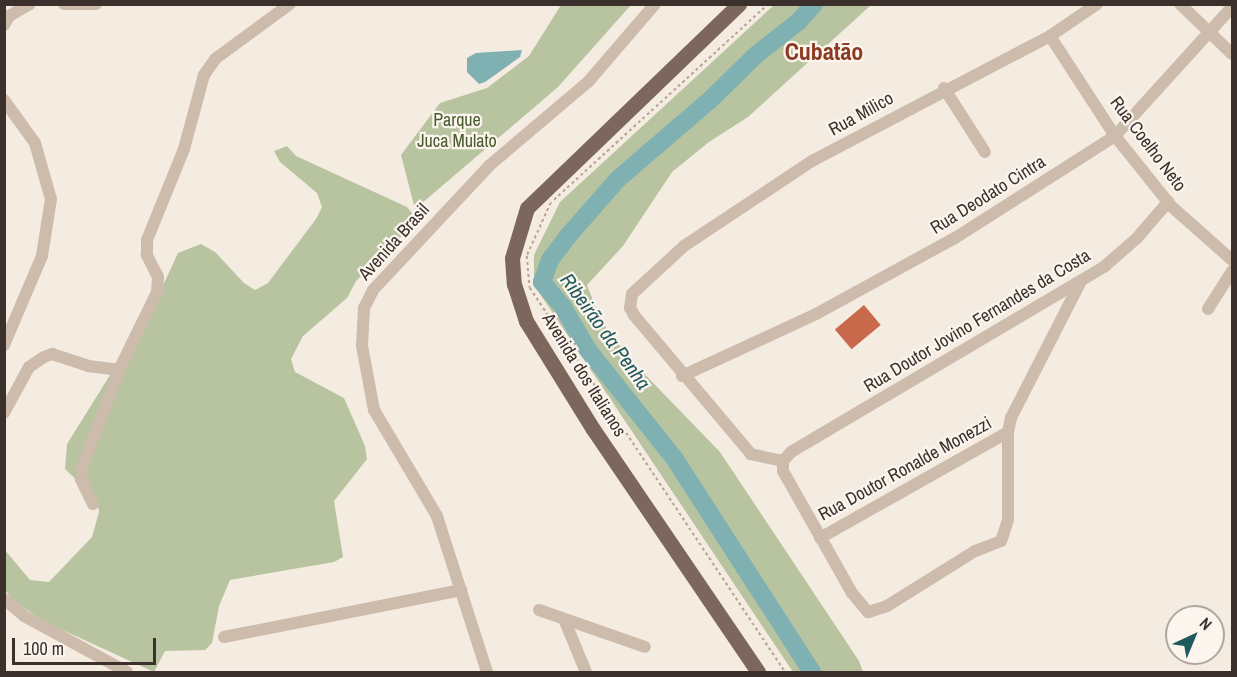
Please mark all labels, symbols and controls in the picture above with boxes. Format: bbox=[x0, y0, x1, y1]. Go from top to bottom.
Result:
district label: Cubatão bbox=[785, 38, 863, 66]
street label: Rua Milico bbox=[825, 87, 897, 141]
street label: Rua Coelho Neto bbox=[1105, 92, 1191, 196]
park label: Parque Juca Mulato bbox=[417, 110, 497, 152]
street label: Rua Deodato Cintra bbox=[927, 151, 1049, 239]
street label: Avenida Brasil bbox=[354, 199, 434, 285]
street label: Rua Doutor Jovino Fernandes da Costa bbox=[860, 245, 1094, 397]
water label: Ribeirão da Penha bbox=[556, 268, 656, 394]
street label: Avenida dos Italianos bbox=[537, 309, 631, 441]
street label: Rua Doutor Ronalde Monezzi bbox=[815, 412, 995, 526]
north arrow bbox=[1165, 605, 1225, 665]
text: N bbox=[1195, 612, 1217, 635]
scale bar bbox=[15, 626, 159, 664]
text: 100 m bbox=[23, 636, 64, 661]

